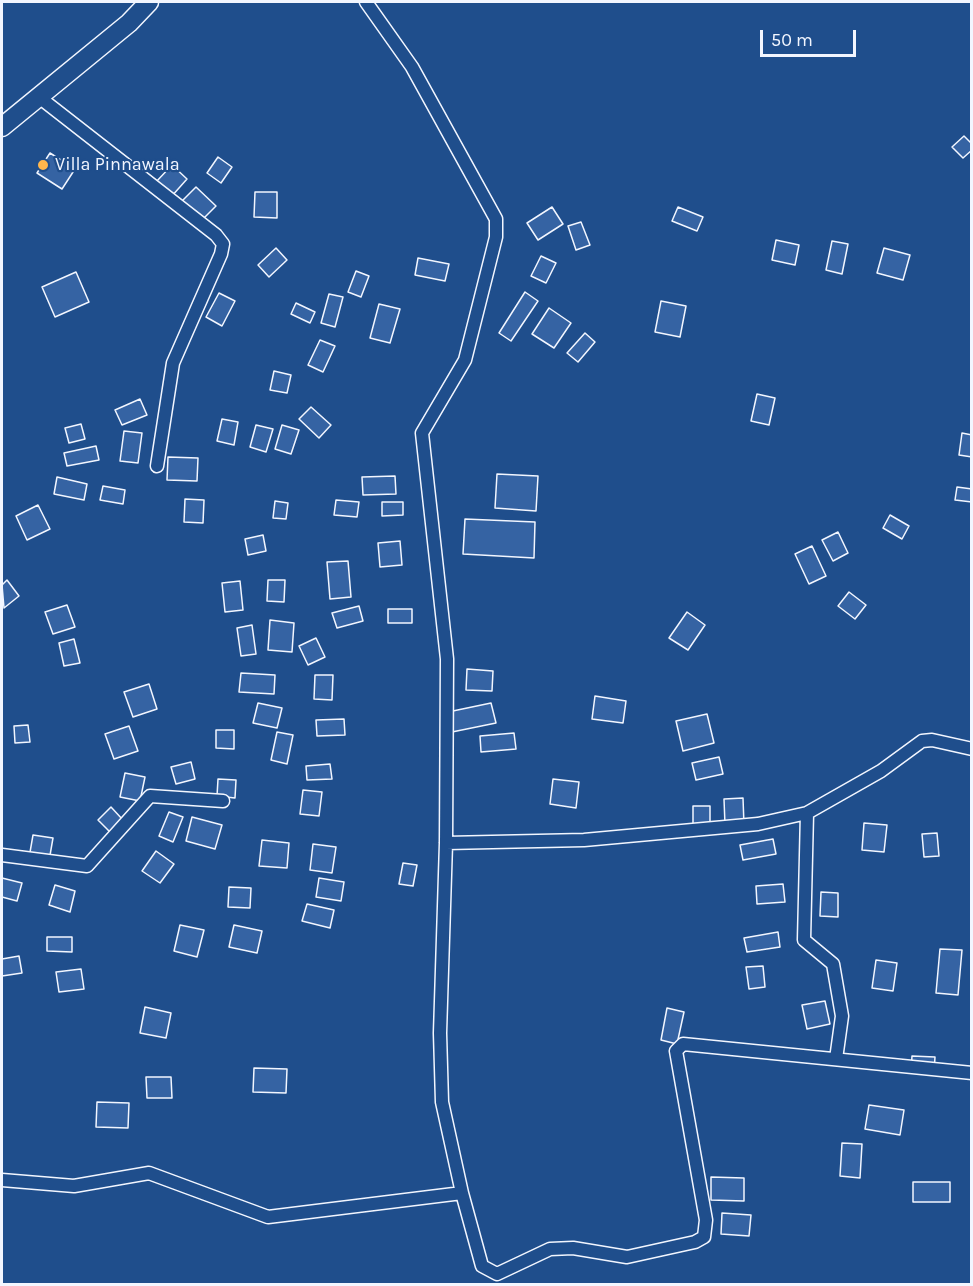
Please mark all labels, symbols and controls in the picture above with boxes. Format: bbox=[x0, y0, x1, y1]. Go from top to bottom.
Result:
scale bar bbox=[763, 18, 859, 56]
text: 50 m bbox=[771, 29, 813, 51]
place label: Villa Pinnawala bbox=[55, 154, 180, 176]
marker: Villa Pinnawala bbox=[36, 158, 50, 172]

